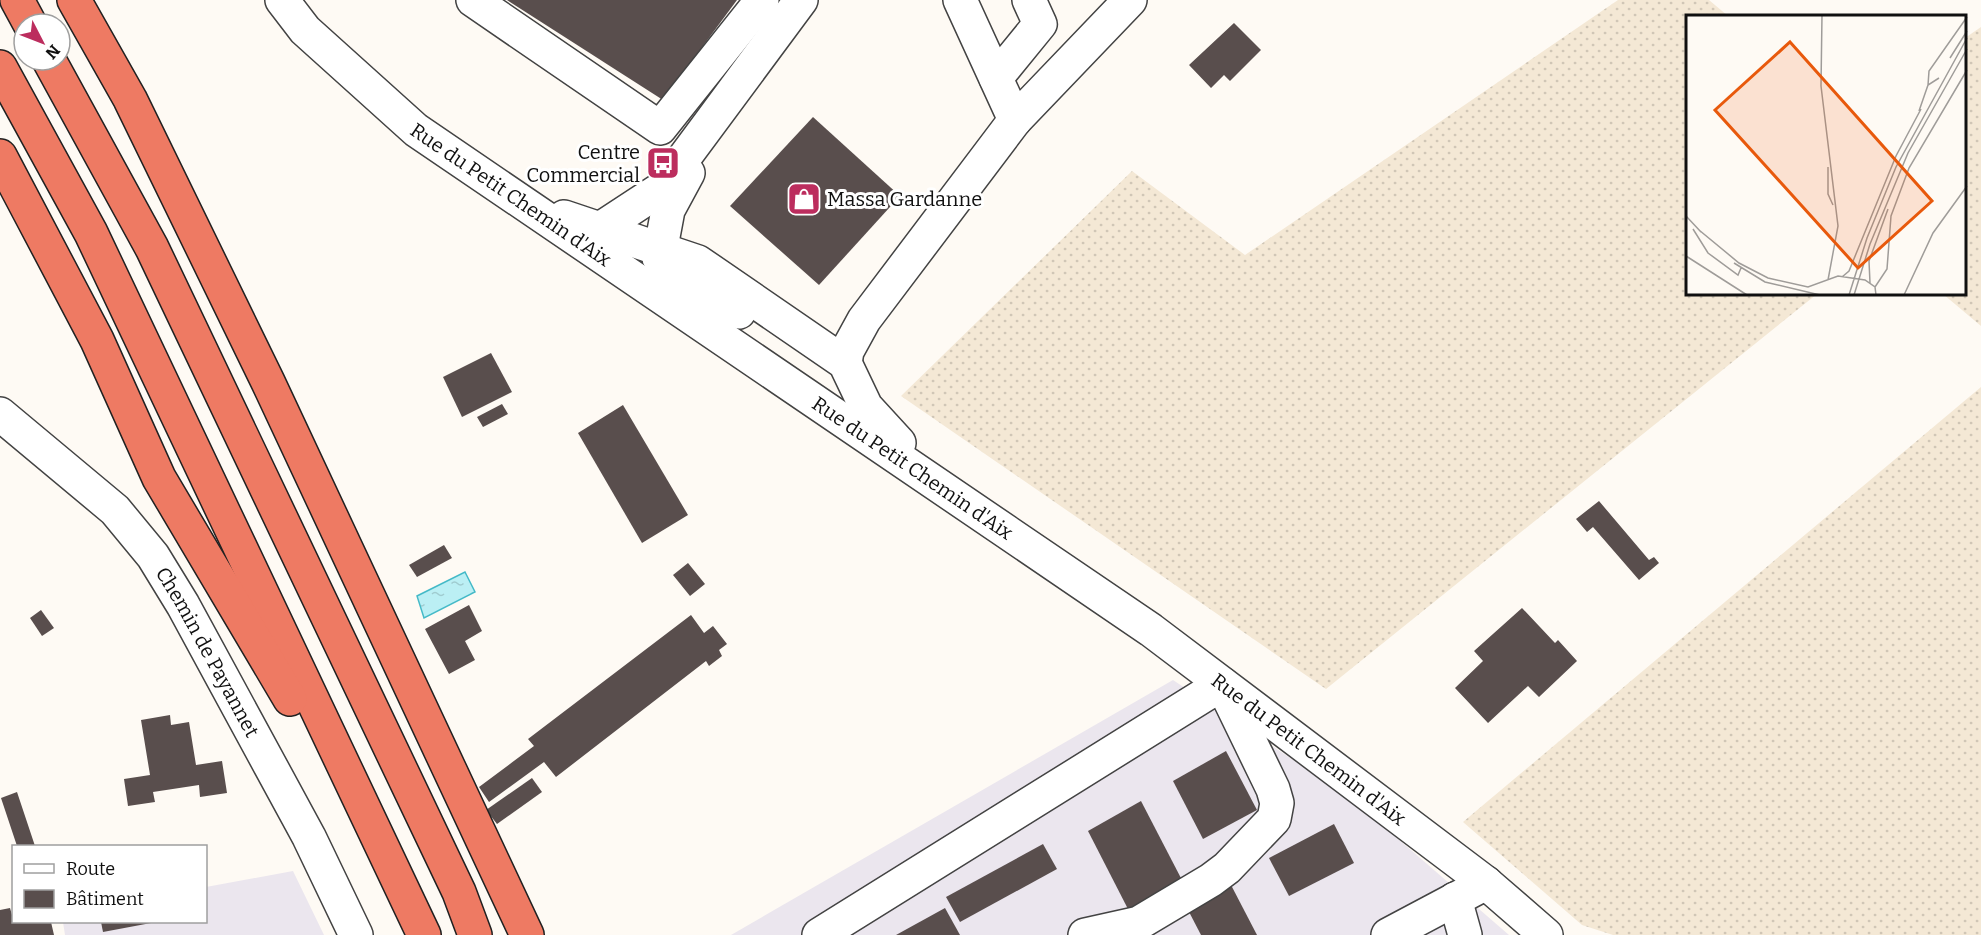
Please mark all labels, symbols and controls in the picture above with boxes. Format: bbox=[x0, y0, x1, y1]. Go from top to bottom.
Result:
north arrow bbox=[12, 12, 72, 72]
inset map bbox=[1686, 15, 1966, 296]
text: N bbox=[42, 41, 64, 63]
street label: Rue du Petit Chemin d'Aix bbox=[406, 118, 616, 271]
place label: Centre Commercial bbox=[526, 140, 640, 187]
bus stop icon: Centre Commercial bbox=[645, 145, 681, 181]
shop icon: Massa Gardanne bbox=[786, 181, 822, 217]
place label: Massa Gardanne bbox=[827, 187, 982, 211]
street label: Rue du Petit Chemin d'Aix bbox=[808, 391, 1018, 545]
street label: Chemin de Payannet bbox=[151, 563, 264, 741]
street label: Rue du Petit Chemin d'Aix bbox=[1207, 668, 1411, 830]
legend bbox=[12, 845, 207, 923]
text: Route bbox=[66, 858, 115, 880]
text: Bâtiment bbox=[66, 888, 144, 910]

